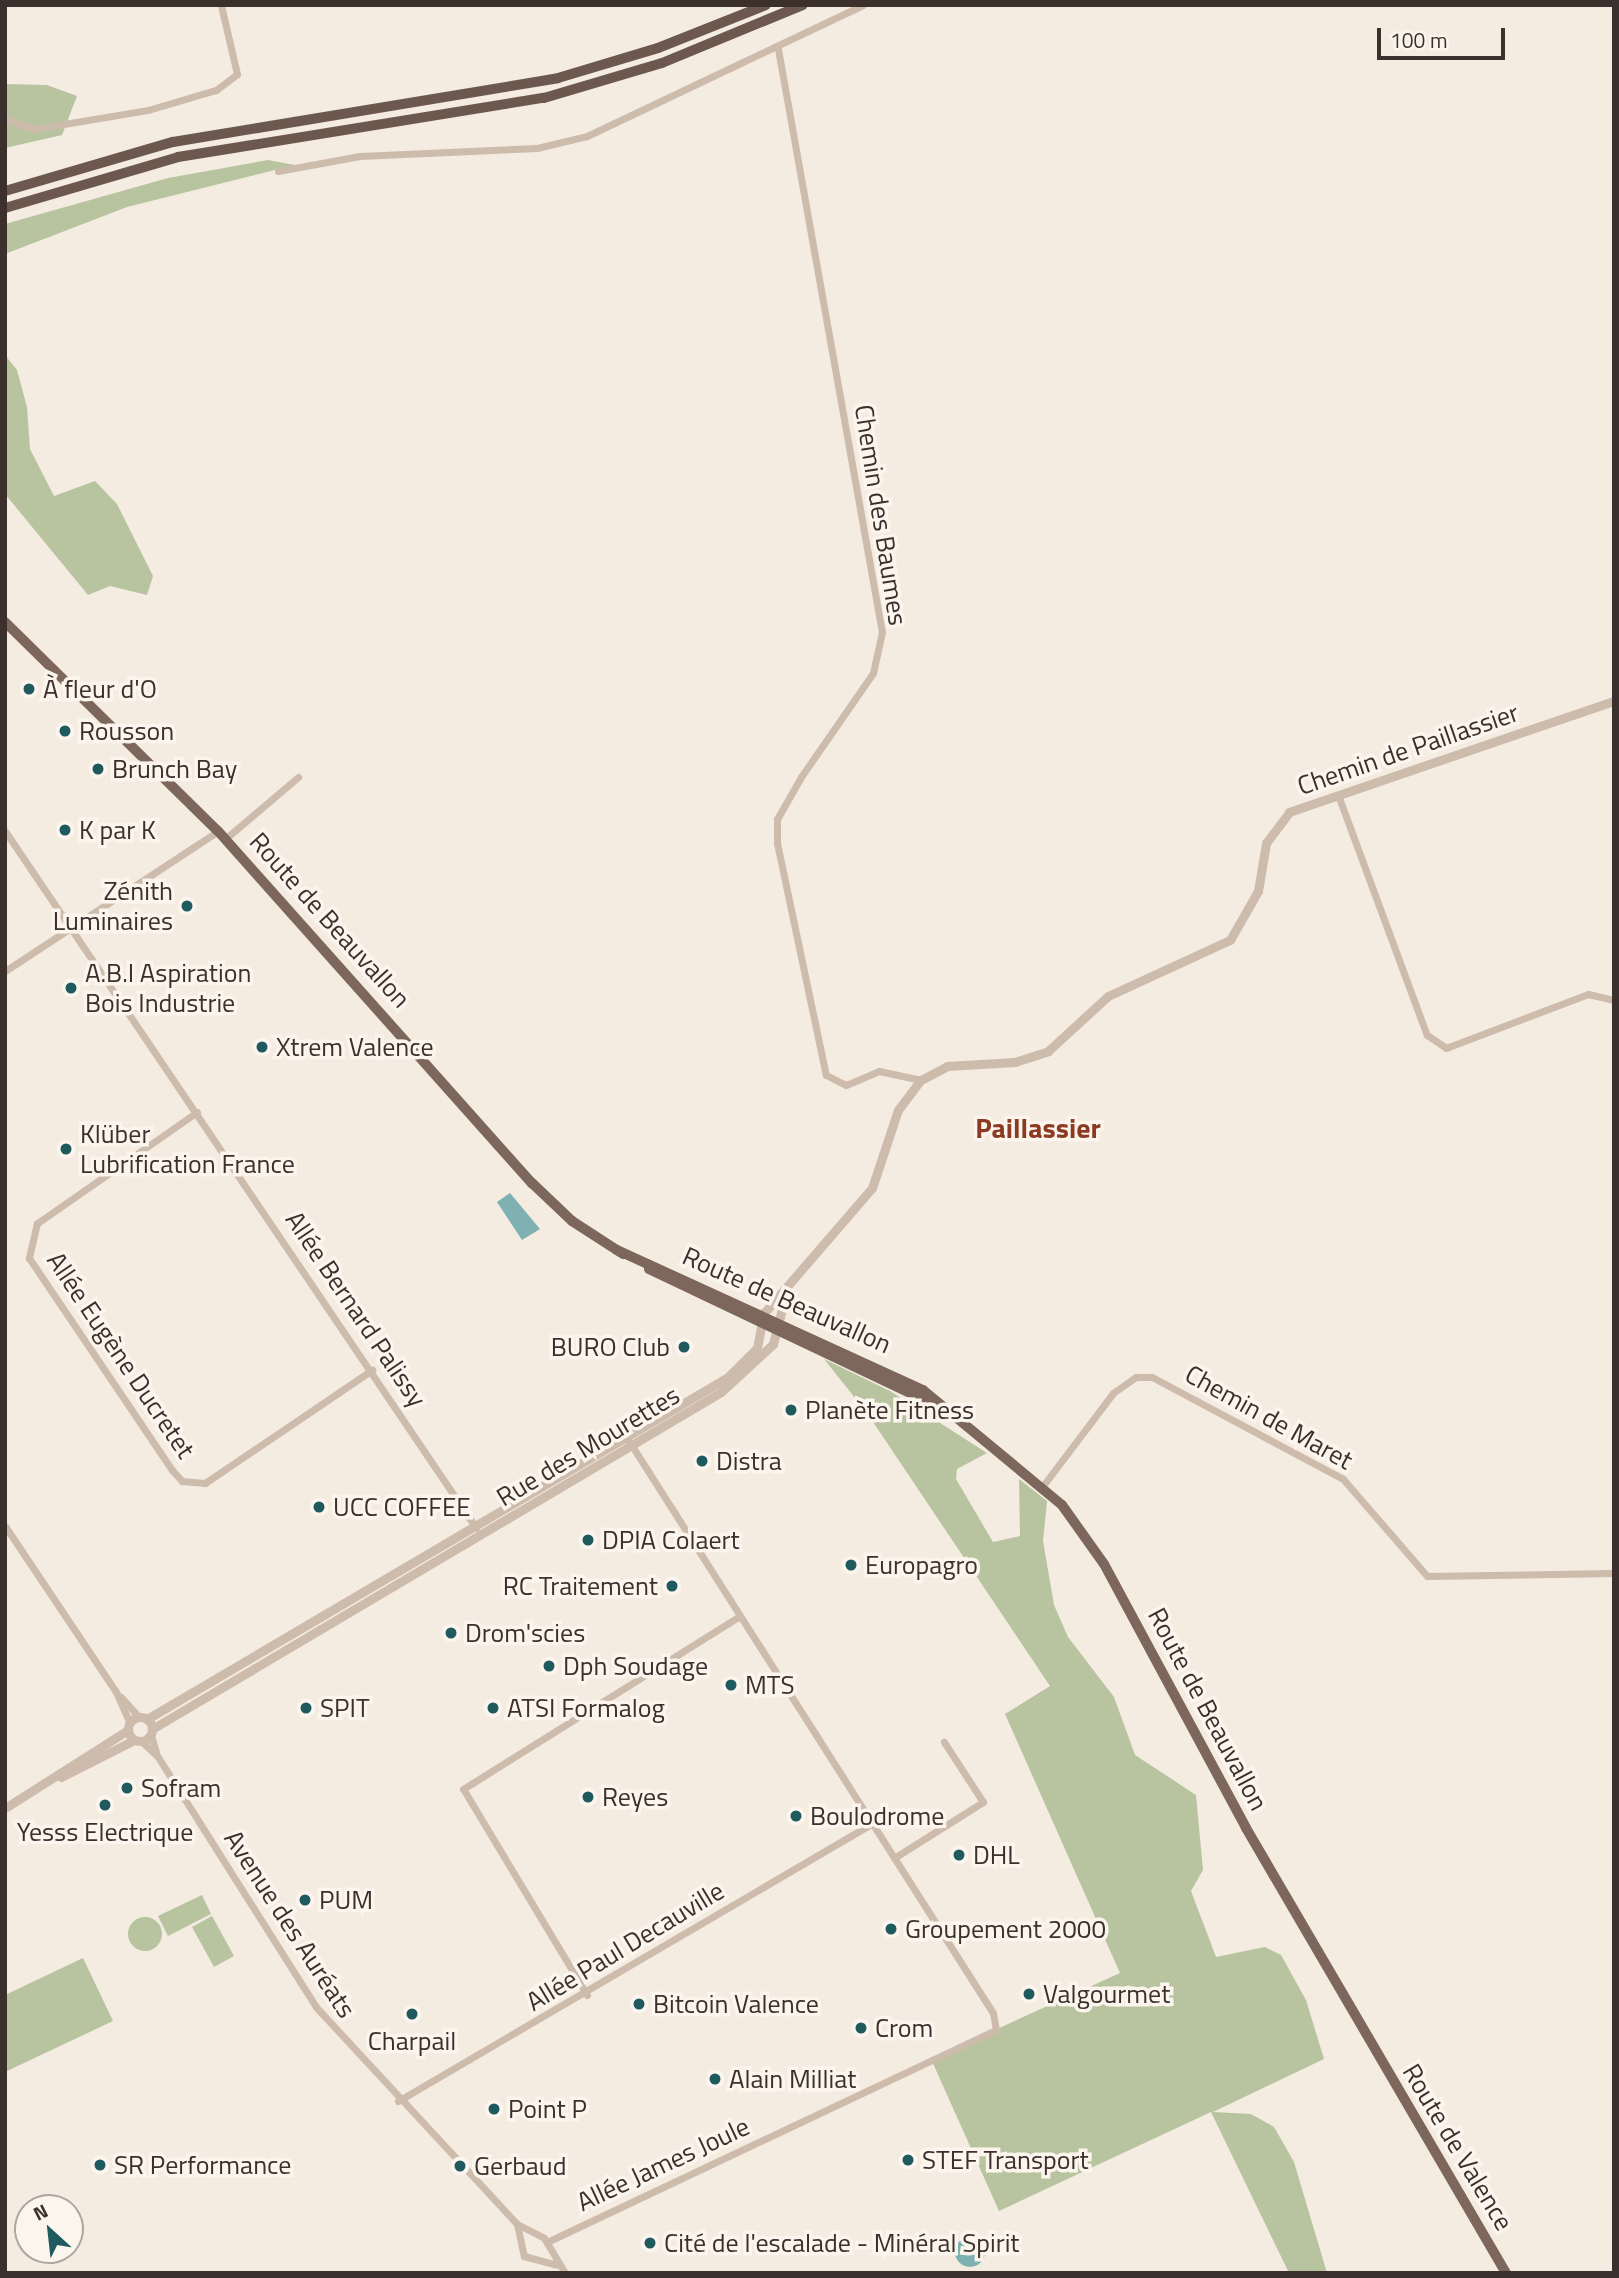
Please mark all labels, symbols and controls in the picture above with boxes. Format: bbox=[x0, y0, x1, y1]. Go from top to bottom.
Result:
scale bar bbox=[1381, 14, 1509, 58]
text: 100 m bbox=[1390, 24, 1447, 56]
street label: Chemin des Baumes bbox=[848, 403, 914, 627]
place label: À fleur d'O bbox=[43, 673, 157, 705]
marker: À fleur d'O bbox=[21, 681, 37, 697]
street label: Chemin de Paillassier bbox=[1293, 696, 1523, 802]
place label: Rousson bbox=[79, 715, 174, 747]
marker: Rousson bbox=[57, 723, 73, 739]
place label: Brunch Bay bbox=[112, 753, 237, 785]
marker: Brunch Bay bbox=[90, 761, 106, 777]
place label: K par K bbox=[79, 814, 156, 846]
marker: K par K bbox=[57, 822, 73, 838]
street label: Route de Beauvallon bbox=[243, 826, 417, 1014]
place label: Zénith Luminaires bbox=[53, 875, 173, 936]
marker: Zénith Luminaires bbox=[179, 898, 195, 914]
place label: A.B.I Aspiration Bois Industrie bbox=[85, 957, 251, 1018]
marker: A.B.I Aspiration Bois Industrie bbox=[63, 980, 79, 996]
place label: Xtrem Valence bbox=[276, 1031, 434, 1063]
marker: Xtrem Valence bbox=[254, 1039, 270, 1055]
district label: Paillassier bbox=[975, 1111, 1101, 1145]
place label: Klüber Lubrification France bbox=[80, 1118, 295, 1180]
marker: Klüber Lubrification France bbox=[58, 1141, 74, 1157]
street label: Allée Bernard Palissy bbox=[279, 1205, 433, 1413]
street label: Route de Beauvallon bbox=[678, 1240, 896, 1360]
street label: Allée Eugène Ducretet bbox=[40, 1246, 202, 1464]
place label: BURO Club bbox=[551, 1331, 670, 1363]
marker: BURO Club bbox=[676, 1339, 692, 1355]
street label: Chemin de Maret bbox=[1180, 1358, 1358, 1476]
street label: Rue des Mourettes bbox=[491, 1379, 685, 1513]
place label: Planète Fitness bbox=[805, 1394, 974, 1426]
marker: Planète Fitness bbox=[783, 1402, 799, 1418]
place label: Distra bbox=[716, 1445, 782, 1477]
marker: Distra bbox=[694, 1453, 710, 1469]
place label: UCC COFFEE bbox=[333, 1491, 471, 1523]
marker: UCC COFFEE bbox=[311, 1499, 327, 1515]
place label: DPIA Colaert bbox=[602, 1524, 740, 1556]
marker: DPIA Colaert bbox=[580, 1532, 596, 1548]
place label: Europagro bbox=[865, 1549, 978, 1581]
marker: Europagro bbox=[843, 1557, 859, 1573]
place label: RC Traitement bbox=[503, 1570, 658, 1602]
marker: RC Traitement bbox=[664, 1578, 680, 1594]
street label: Route de Beauvallon bbox=[1141, 1602, 1275, 1816]
place label: Drom'scies bbox=[465, 1617, 585, 1649]
marker: Drom'scies bbox=[443, 1625, 459, 1641]
place label: Dph Soudage bbox=[563, 1650, 708, 1682]
marker: Dph Soudage bbox=[541, 1658, 557, 1674]
place label: MTS bbox=[745, 1669, 795, 1701]
marker: MTS bbox=[723, 1677, 739, 1693]
place label: SPIT bbox=[320, 1692, 370, 1724]
place label: ATSI Formalog bbox=[507, 1692, 665, 1724]
marker: SPIT bbox=[298, 1700, 314, 1716]
marker: ATSI Formalog bbox=[485, 1700, 501, 1716]
place label: Sofram bbox=[141, 1772, 221, 1804]
marker: Sofram bbox=[119, 1780, 135, 1796]
place label: Reyes bbox=[602, 1781, 668, 1813]
marker: Reyes bbox=[580, 1789, 596, 1805]
marker: Yesss Electrique bbox=[97, 1797, 113, 1813]
place label: Boulodrome bbox=[810, 1800, 944, 1832]
marker: Boulodrome bbox=[788, 1808, 804, 1824]
place label: Yesss Electrique bbox=[17, 1816, 193, 1848]
street label: Avenue des Auréats bbox=[218, 1824, 362, 2024]
place label: DHL bbox=[973, 1839, 1020, 1871]
marker: DHL bbox=[951, 1847, 967, 1863]
street label: Allée Paul Decauville bbox=[521, 1875, 729, 2017]
place label: PUM bbox=[319, 1884, 373, 1916]
marker: PUM bbox=[297, 1892, 313, 1908]
place label: Groupement 2000 bbox=[905, 1913, 1106, 1945]
marker: Groupement 2000 bbox=[883, 1921, 899, 1937]
place label: Valgourmet bbox=[1043, 1978, 1170, 2010]
marker: Valgourmet bbox=[1021, 1986, 1037, 2002]
place label: Bitcoin Valence bbox=[653, 1988, 819, 2020]
marker: Bitcoin Valence bbox=[631, 1996, 647, 2012]
marker: Charpail bbox=[404, 2006, 420, 2022]
place label: Crom bbox=[875, 2012, 933, 2044]
marker: Crom bbox=[853, 2020, 869, 2036]
place label: Charpail bbox=[368, 2025, 456, 2057]
street label: Route de Valence bbox=[1396, 2058, 1520, 2236]
place label: Alain Milliat bbox=[729, 2063, 856, 2095]
marker: Alain Milliat bbox=[707, 2071, 723, 2087]
place label: Point P bbox=[508, 2093, 587, 2125]
marker: Point P bbox=[486, 2101, 502, 2117]
street label: Allée James Joule bbox=[572, 2110, 754, 2218]
place label: STEF Transport bbox=[922, 2144, 1089, 2176]
place label: SR Performance bbox=[114, 2149, 291, 2181]
place label: Gerbaud bbox=[474, 2150, 566, 2182]
marker: STEF Transport bbox=[900, 2152, 916, 2168]
marker: SR Performance bbox=[92, 2157, 108, 2173]
marker: Gerbaud bbox=[452, 2158, 468, 2174]
north arrow bbox=[14, 2194, 84, 2264]
text: N bbox=[28, 2196, 53, 2228]
place label: Cité de l'escalade - Minéral Spirit bbox=[664, 2227, 1019, 2259]
marker: Cité de l'escalade - Minéral Spirit bbox=[642, 2235, 658, 2251]

